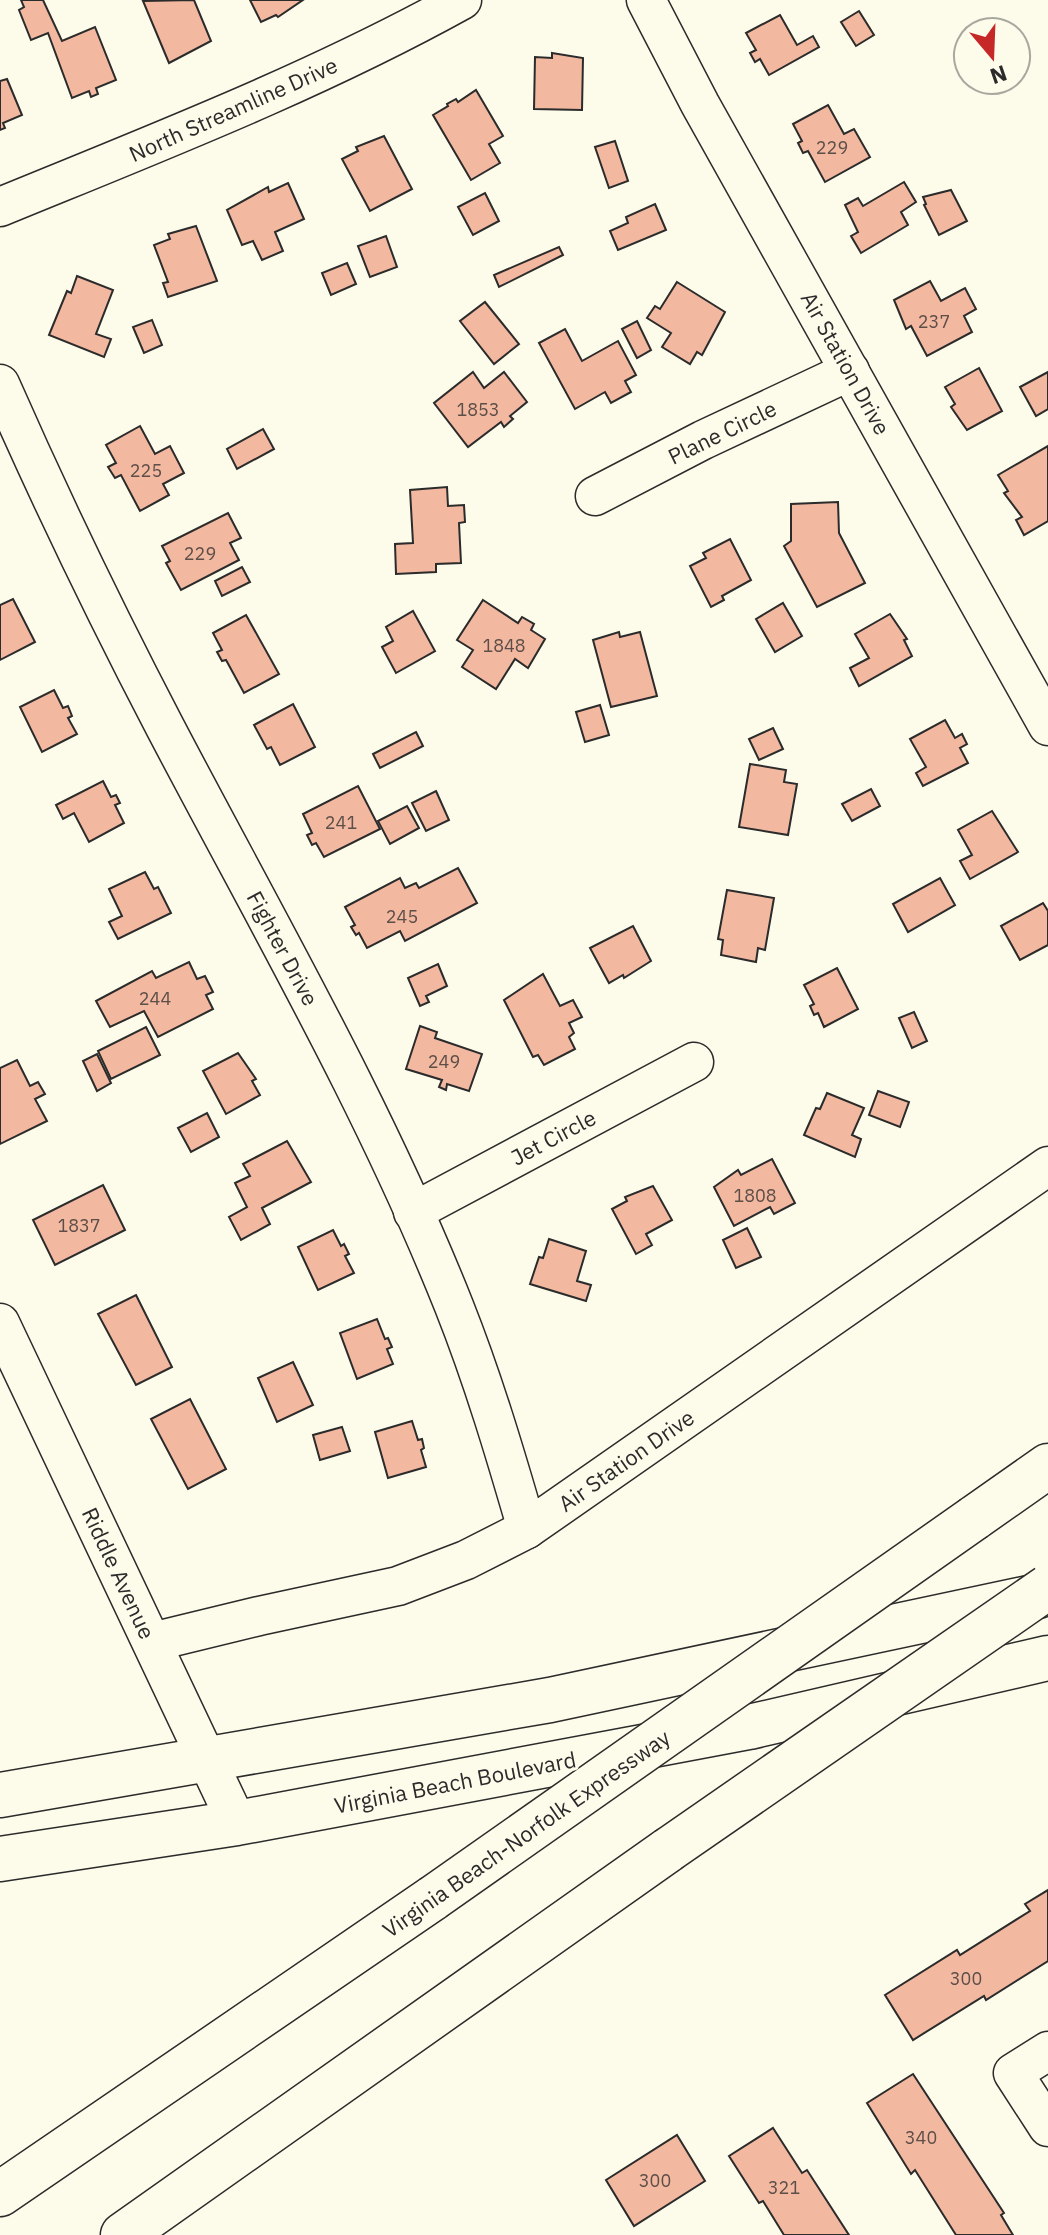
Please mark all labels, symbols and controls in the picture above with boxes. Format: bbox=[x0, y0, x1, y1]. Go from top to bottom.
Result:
north arrow bbox=[952, 16, 1032, 96]
street label: North Streamline Drive bbox=[124, 50, 342, 168]
text: N bbox=[986, 59, 1011, 92]
house number: 229 bbox=[816, 136, 848, 159]
street label: Air Station Drive bbox=[795, 286, 897, 440]
house number: 237 bbox=[918, 310, 950, 333]
street label: Plane Circle bbox=[663, 393, 781, 471]
house number: 1853 bbox=[456, 398, 500, 421]
house number: 225 bbox=[130, 459, 162, 482]
house number: 229 bbox=[184, 542, 216, 565]
house number: 1848 bbox=[482, 634, 526, 657]
house number: 241 bbox=[325, 811, 357, 834]
street label: Fighter Drive bbox=[241, 886, 325, 1010]
house number: 245 bbox=[386, 905, 418, 928]
house number: 244 bbox=[139, 987, 171, 1010]
house number: 249 bbox=[428, 1050, 460, 1073]
street label: Jet Circle bbox=[505, 1102, 601, 1172]
house number: 1808 bbox=[733, 1184, 777, 1207]
house number: 1837 bbox=[57, 1214, 101, 1237]
street label: Air Station Drive bbox=[552, 1402, 700, 1518]
street label: Riddle Avenue bbox=[76, 1503, 162, 1643]
street label: Virginia Beach-Norfolk Expressway bbox=[377, 1722, 675, 1944]
street label: Virginia Beach Boulevard bbox=[332, 1744, 578, 1820]
house number: 300 bbox=[950, 1967, 982, 1990]
house number: 340 bbox=[905, 2126, 937, 2149]
house number: 300 bbox=[639, 2169, 671, 2192]
house number: 321 bbox=[768, 2176, 800, 2199]

